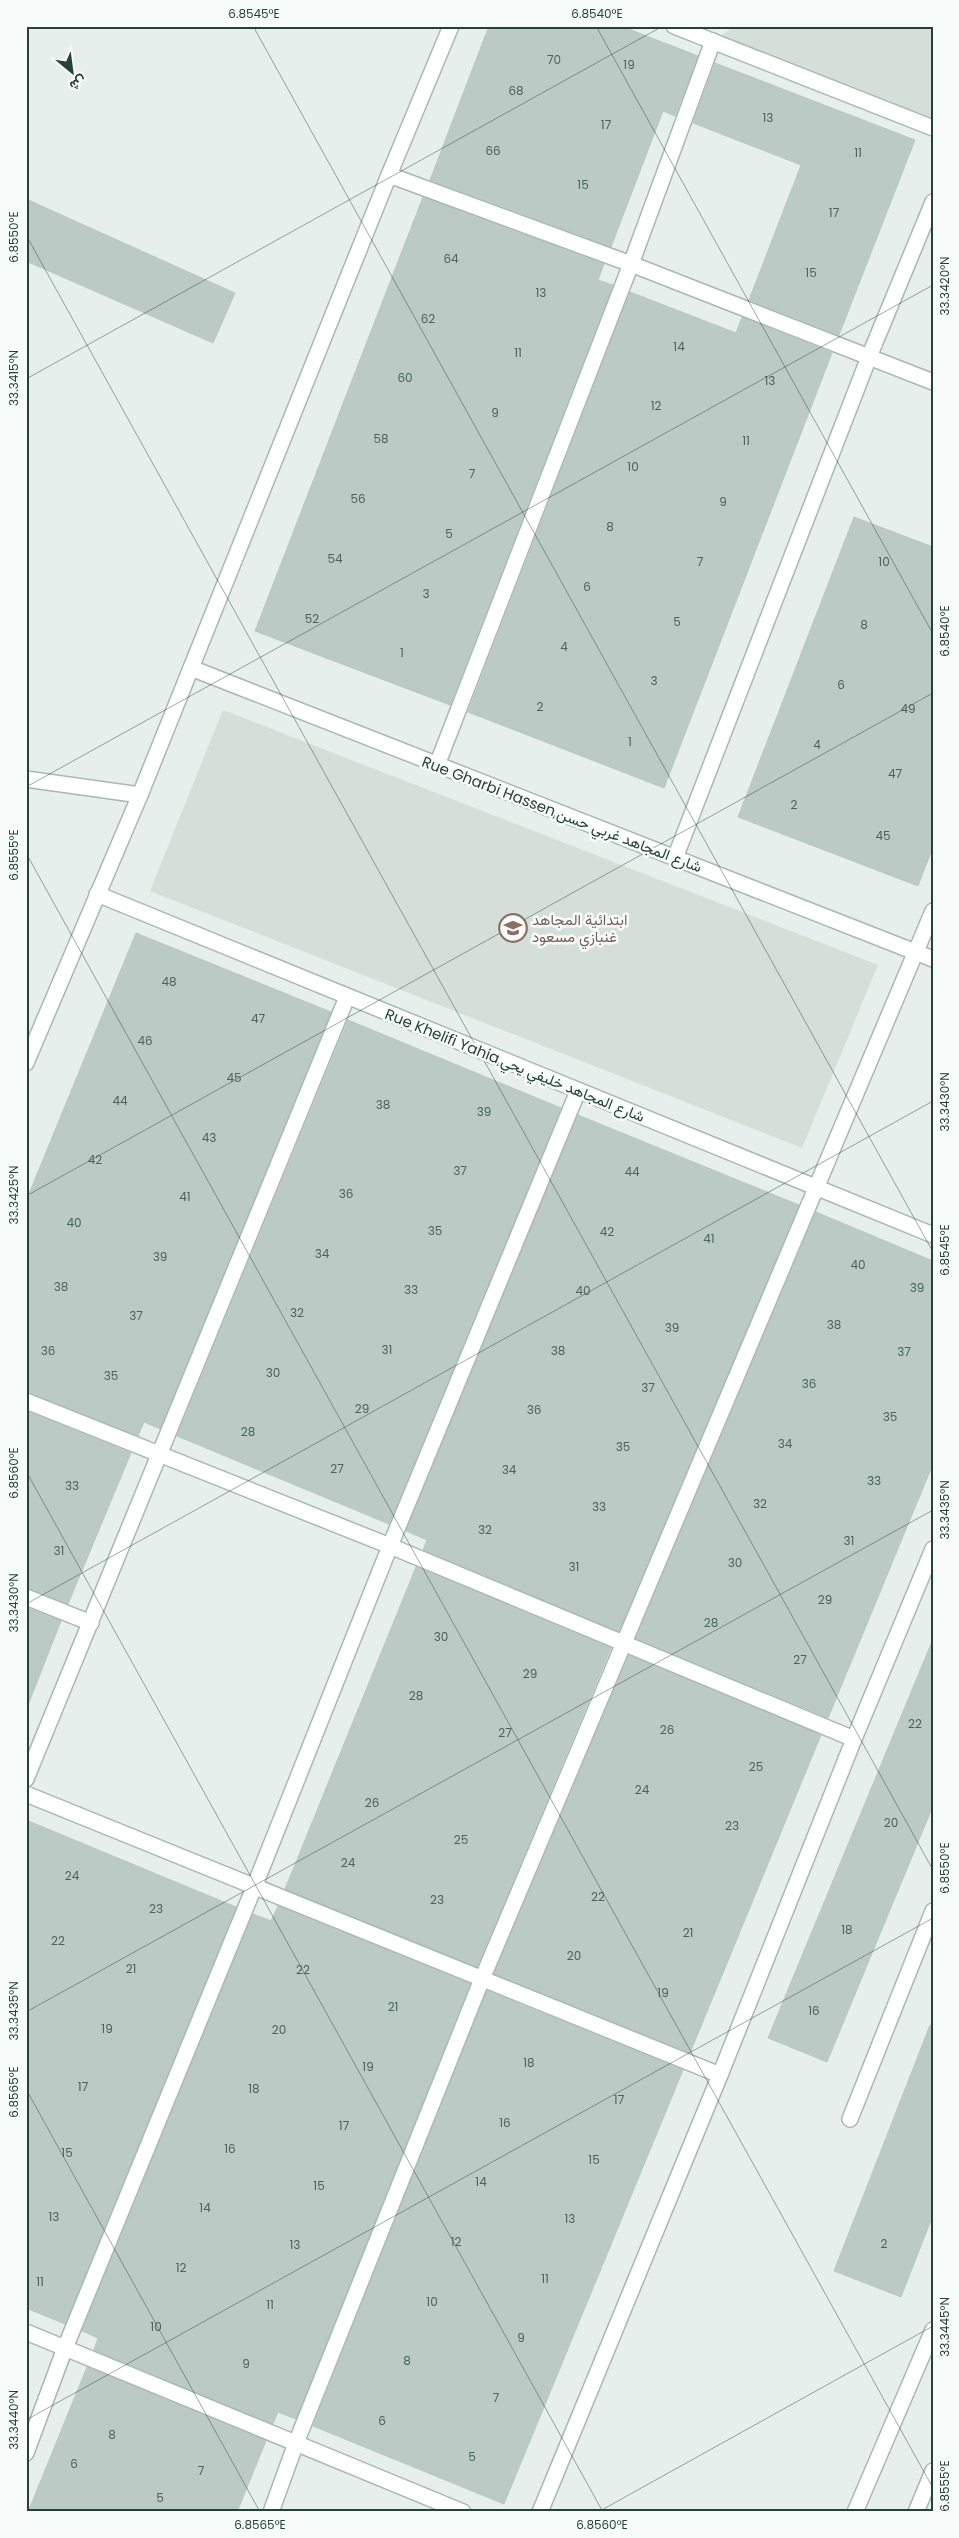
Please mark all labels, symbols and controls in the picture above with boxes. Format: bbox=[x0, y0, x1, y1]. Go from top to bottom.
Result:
text: 6.8545°E bbox=[228, 5, 280, 22]
text: 6.8540°E bbox=[571, 5, 623, 22]
north arrow bbox=[48, 48, 98, 98]
house number: 70 bbox=[547, 51, 561, 68]
house number: 19 bbox=[623, 56, 635, 73]
text: ش bbox=[66, 71, 91, 96]
house number: 68 bbox=[508, 82, 524, 99]
house number: 13 bbox=[763, 109, 773, 126]
house number: 17 bbox=[601, 116, 612, 133]
house number: 66 bbox=[485, 142, 501, 159]
house number: 11 bbox=[854, 144, 862, 161]
house number: 15 bbox=[577, 176, 589, 193]
house number: 17 bbox=[829, 204, 840, 221]
text: 6.8550°E bbox=[5, 211, 22, 263]
house number: 64 bbox=[443, 250, 459, 267]
text: 33.3420°N bbox=[936, 256, 953, 316]
house number: 15 bbox=[805, 264, 817, 281]
house number: 13 bbox=[536, 284, 546, 301]
house number: 62 bbox=[421, 310, 435, 327]
house number: 14 bbox=[673, 338, 685, 355]
house number: 11 bbox=[514, 344, 522, 361]
text: 33.3415°N bbox=[5, 350, 22, 406]
house number: 60 bbox=[397, 369, 413, 386]
house number: 13 bbox=[765, 372, 775, 389]
house number: 12 bbox=[651, 397, 661, 414]
house number: 9 bbox=[491, 404, 499, 421]
house number: 58 bbox=[373, 430, 389, 447]
house number: 11 bbox=[742, 432, 750, 449]
house number: 10 bbox=[627, 458, 639, 475]
house number: 7 bbox=[469, 465, 476, 482]
house number: 56 bbox=[350, 490, 366, 507]
house number: 9 bbox=[719, 493, 727, 510]
house number: 8 bbox=[606, 518, 614, 535]
house number: 5 bbox=[445, 525, 453, 542]
house number: 54 bbox=[327, 550, 343, 567]
house number: 7 bbox=[697, 553, 704, 570]
house number: 10 bbox=[878, 553, 890, 570]
house number: 6 bbox=[583, 578, 591, 595]
house number: 3 bbox=[422, 585, 430, 602]
text: 6.8540°E bbox=[936, 605, 953, 657]
house number: 52 bbox=[305, 610, 319, 627]
house number: 5 bbox=[673, 613, 681, 630]
house number: 8 bbox=[860, 616, 868, 633]
house number: 4 bbox=[560, 638, 568, 655]
house number: 1 bbox=[400, 644, 404, 661]
house number: 3 bbox=[650, 672, 658, 689]
house number: 6 bbox=[837, 676, 845, 693]
house number: 2 bbox=[537, 698, 544, 715]
house number: 49 bbox=[900, 700, 916, 717]
house number: 1 bbox=[628, 733, 632, 750]
house number: 4 bbox=[813, 736, 821, 753]
street label: Rue Gharbi Hassen,شارع المجاهد غربي حسن bbox=[418, 751, 705, 880]
house number: 47 bbox=[888, 765, 902, 782]
house number: 2 bbox=[791, 796, 798, 813]
house number: 45 bbox=[875, 827, 891, 844]
text: 6.8555°E bbox=[5, 829, 22, 881]
place label: ابتدائية المجاهد غنبازي مسعود bbox=[532, 909, 628, 950]
school or university icon: ابتدائية المجاهد غنبازي مسعود bbox=[498, 913, 528, 943]
house number: 48 bbox=[161, 973, 177, 990]
street label: Rue Khelifi Yahia,شارع المجاهد خليفي يحي bbox=[381, 1003, 648, 1130]
house number: 47 bbox=[251, 1010, 265, 1027]
house number: 46 bbox=[137, 1032, 153, 1049]
house number: 45 bbox=[226, 1069, 242, 1086]
text: 33.3430°N bbox=[936, 1072, 953, 1132]
house number: 44 bbox=[112, 1092, 128, 1109]
house number: 38 bbox=[376, 1096, 390, 1113]
house number: 39 bbox=[477, 1103, 491, 1120]
house number: 43 bbox=[202, 1129, 216, 1146]
house number: 42 bbox=[88, 1151, 102, 1168]
house number: 37 bbox=[453, 1162, 467, 1179]
house number: 44 bbox=[624, 1163, 640, 1180]
text: 33.3425°N bbox=[5, 1165, 22, 1225]
house number: 36 bbox=[339, 1185, 353, 1202]
house number: 41 bbox=[179, 1188, 191, 1205]
house number: 40 bbox=[66, 1214, 82, 1231]
house number: 35 bbox=[428, 1222, 442, 1239]
house number: 42 bbox=[600, 1223, 614, 1240]
text: 6.8545°E bbox=[936, 1224, 953, 1276]
house number: 41 bbox=[703, 1230, 715, 1247]
house number: 34 bbox=[315, 1245, 330, 1262]
house number: 39 bbox=[153, 1248, 167, 1265]
house number: 40 bbox=[850, 1256, 866, 1273]
house number: 38 bbox=[54, 1278, 68, 1295]
house number: 39 bbox=[910, 1279, 924, 1296]
house number: 33 bbox=[404, 1281, 418, 1298]
house number: 40 bbox=[575, 1282, 591, 1299]
house number: 32 bbox=[290, 1304, 304, 1321]
house number: 37 bbox=[129, 1307, 143, 1324]
house number: 38 bbox=[827, 1316, 841, 1333]
house number: 39 bbox=[665, 1319, 679, 1336]
house number: 31 bbox=[382, 1341, 392, 1358]
house number: 36 bbox=[41, 1342, 55, 1359]
house number: 38 bbox=[551, 1342, 565, 1359]
house number: 37 bbox=[897, 1343, 911, 1360]
house number: 30 bbox=[266, 1364, 280, 1381]
house number: 35 bbox=[104, 1367, 118, 1384]
house number: 36 bbox=[802, 1375, 816, 1392]
house number: 37 bbox=[641, 1379, 655, 1396]
house number: 29 bbox=[355, 1400, 369, 1417]
house number: 36 bbox=[527, 1401, 541, 1418]
house number: 35 bbox=[883, 1408, 897, 1425]
house number: 28 bbox=[241, 1423, 255, 1440]
house number: 34 bbox=[778, 1435, 793, 1452]
house number: 35 bbox=[616, 1438, 630, 1455]
text: 6.8560°E bbox=[5, 1447, 22, 1499]
house number: 27 bbox=[330, 1460, 344, 1477]
house number: 34 bbox=[502, 1461, 517, 1478]
house number: 33 bbox=[867, 1472, 881, 1489]
house number: 33 bbox=[65, 1477, 79, 1494]
text: 33.3435°N bbox=[936, 1480, 953, 1540]
house number: 32 bbox=[753, 1495, 767, 1512]
house number: 33 bbox=[592, 1498, 606, 1515]
house number: 32 bbox=[478, 1521, 492, 1538]
house number: 31 bbox=[844, 1532, 854, 1549]
house number: 31 bbox=[54, 1542, 64, 1559]
house number: 30 bbox=[728, 1554, 742, 1571]
house number: 31 bbox=[569, 1558, 579, 1575]
text: 33.3430°N bbox=[5, 1573, 22, 1633]
house number: 29 bbox=[818, 1591, 832, 1608]
house number: 28 bbox=[704, 1614, 718, 1631]
house number: 30 bbox=[434, 1628, 448, 1645]
house number: 27 bbox=[793, 1651, 807, 1668]
house number: 29 bbox=[523, 1665, 537, 1682]
house number: 28 bbox=[409, 1687, 423, 1704]
house number: 22 bbox=[908, 1715, 922, 1732]
house number: 26 bbox=[660, 1721, 674, 1738]
house number: 27 bbox=[498, 1724, 512, 1741]
house number: 25 bbox=[749, 1758, 763, 1775]
house number: 24 bbox=[635, 1781, 650, 1798]
house number: 26 bbox=[365, 1794, 379, 1811]
house number: 20 bbox=[884, 1814, 898, 1831]
house number: 23 bbox=[725, 1817, 739, 1834]
house number: 25 bbox=[454, 1831, 468, 1848]
text: 6.8550°E bbox=[936, 1842, 953, 1894]
house number: 24 bbox=[341, 1854, 356, 1871]
house number: 24 bbox=[65, 1867, 80, 1884]
house number: 22 bbox=[591, 1888, 605, 1905]
house number: 23 bbox=[430, 1891, 444, 1908]
house number: 23 bbox=[149, 1900, 163, 1917]
house number: 18 bbox=[841, 1921, 853, 1938]
house number: 21 bbox=[683, 1924, 693, 1941]
house number: 22 bbox=[51, 1932, 65, 1949]
house number: 20 bbox=[567, 1947, 581, 1964]
house number: 21 bbox=[126, 1960, 136, 1977]
house number: 22 bbox=[296, 1961, 310, 1978]
text: 33.3435°N bbox=[5, 1981, 22, 2041]
house number: 19 bbox=[657, 1984, 669, 2001]
house number: 21 bbox=[388, 1998, 398, 2015]
house number: 16 bbox=[808, 2002, 820, 2019]
house number: 19 bbox=[101, 2020, 113, 2037]
house number: 20 bbox=[272, 2021, 286, 2038]
house number: 18 bbox=[523, 2054, 535, 2071]
house number: 19 bbox=[362, 2058, 374, 2075]
text: 6.8565°E bbox=[5, 2066, 22, 2118]
house number: 17 bbox=[78, 2078, 89, 2095]
house number: 18 bbox=[248, 2080, 260, 2097]
house number: 17 bbox=[614, 2091, 625, 2108]
house number: 16 bbox=[499, 2114, 511, 2131]
house number: 17 bbox=[339, 2117, 350, 2134]
house number: 16 bbox=[224, 2140, 236, 2157]
house number: 15 bbox=[61, 2144, 73, 2161]
house number: 15 bbox=[588, 2151, 600, 2168]
house number: 14 bbox=[475, 2173, 487, 2190]
house number: 15 bbox=[313, 2177, 325, 2194]
house number: 14 bbox=[199, 2199, 211, 2216]
house number: 13 bbox=[49, 2208, 59, 2225]
house number: 13 bbox=[565, 2210, 575, 2227]
house number: 12 bbox=[451, 2233, 461, 2250]
house number: 2 bbox=[881, 2235, 888, 2252]
house number: 13 bbox=[290, 2236, 300, 2253]
house number: 12 bbox=[176, 2259, 186, 2276]
house number: 11 bbox=[541, 2270, 549, 2287]
house number: 11 bbox=[36, 2273, 44, 2290]
house number: 10 bbox=[426, 2293, 438, 2310]
house number: 11 bbox=[266, 2296, 274, 2313]
text: 33.3445°N bbox=[936, 2297, 953, 2357]
house number: 10 bbox=[150, 2318, 162, 2335]
house number: 9 bbox=[517, 2329, 525, 2346]
house number: 8 bbox=[403, 2352, 411, 2369]
house number: 9 bbox=[242, 2355, 250, 2372]
house number: 7 bbox=[493, 2389, 500, 2406]
text: 33.3440°N bbox=[5, 2390, 22, 2450]
house number: 6 bbox=[378, 2412, 386, 2429]
house number: 8 bbox=[108, 2426, 116, 2443]
house number: 5 bbox=[468, 2448, 476, 2465]
house number: 6 bbox=[70, 2455, 78, 2472]
text: 6.8555°E bbox=[936, 2460, 953, 2512]
house number: 7 bbox=[198, 2462, 205, 2479]
house number: 5 bbox=[156, 2489, 164, 2506]
text: 6.8565°E bbox=[234, 2516, 286, 2533]
text: 6.8560°E bbox=[576, 2516, 628, 2533]

